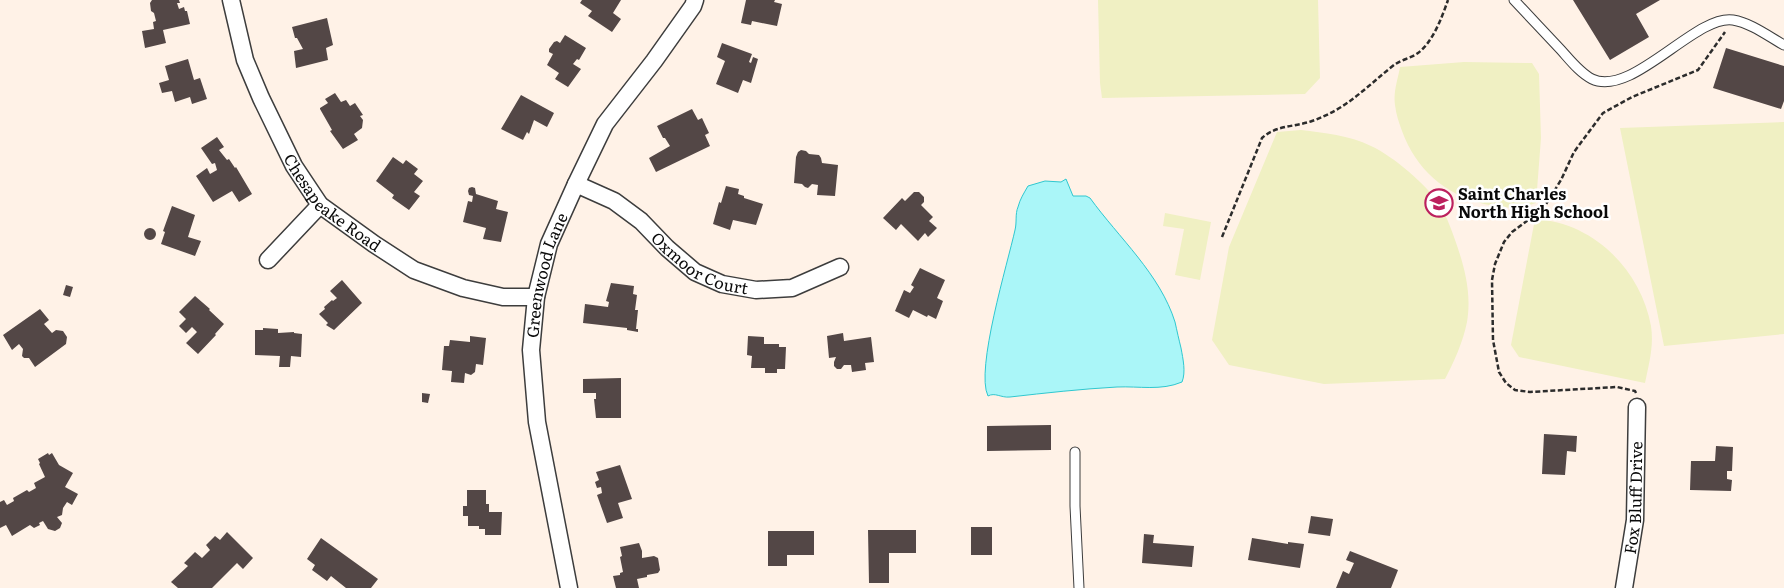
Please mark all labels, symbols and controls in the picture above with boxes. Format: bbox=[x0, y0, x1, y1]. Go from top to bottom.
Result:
street label: Chesapeake Road bbox=[279, 149, 386, 257]
place label: Saint Charles North High School bbox=[1458, 181, 1609, 223]
school or university icon: Saint Charles North High School bbox=[1424, 188, 1454, 218]
street label: Greenwood Lane bbox=[519, 208, 573, 339]
street label: Oxmoor Court bbox=[647, 226, 751, 299]
street label: Fox Bluff Drive bbox=[1617, 441, 1647, 556]

